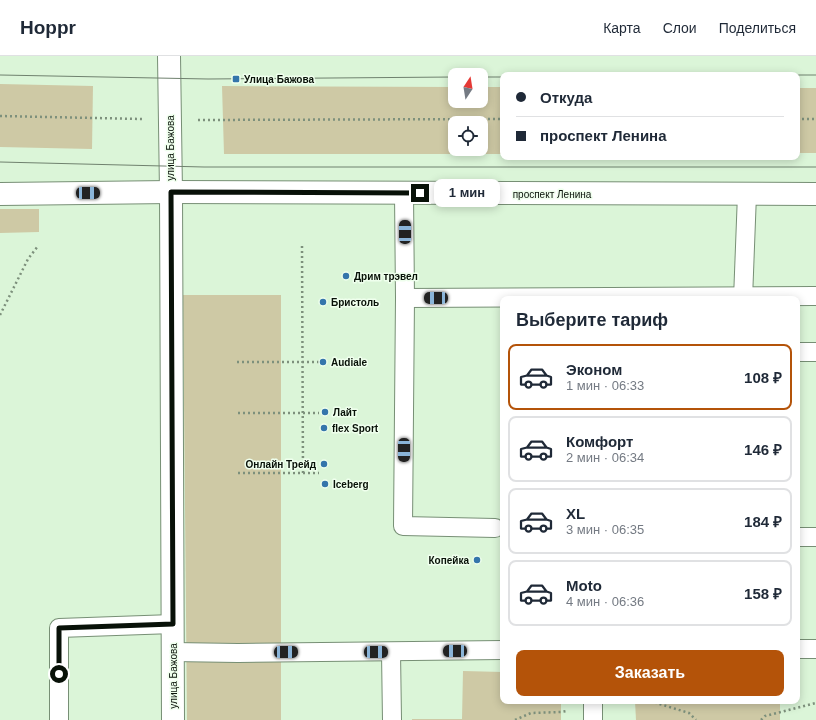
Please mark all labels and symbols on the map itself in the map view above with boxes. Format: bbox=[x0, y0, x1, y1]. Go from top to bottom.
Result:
north arrow bbox=[448, 68, 488, 108]
marker: Улица Бажова bbox=[231, 74, 241, 84]
place label: Улица Бажова bbox=[244, 74, 314, 85]
street label: улица Бажова bbox=[165, 115, 176, 181]
callout: 1 мин bbox=[434, 179, 500, 207]
route end bbox=[411, 184, 429, 202]
car bbox=[76, 187, 100, 199]
street label: проспект Ленина bbox=[513, 189, 592, 200]
car bbox=[399, 220, 411, 244]
marker: Дрим трэвел bbox=[341, 271, 351, 281]
place label: Дрим трэвел bbox=[354, 271, 418, 282]
car bbox=[424, 292, 448, 304]
marker: Бристоль bbox=[318, 297, 328, 307]
place label: Бристоль bbox=[331, 297, 379, 308]
marker: Audiale bbox=[318, 357, 328, 367]
place label: Audiale bbox=[331, 357, 368, 368]
marker: Лайт bbox=[320, 407, 330, 417]
place label: Лайт bbox=[333, 407, 357, 418]
marker: flex Sport bbox=[319, 423, 329, 433]
place label: flex Sport bbox=[332, 423, 379, 434]
car bbox=[398, 438, 410, 462]
place label: Онлайн Трейд bbox=[245, 459, 317, 470]
marker: Онлайн Трейд bbox=[319, 459, 329, 469]
marker: Iceberg bbox=[320, 479, 330, 489]
place label: Iceberg bbox=[333, 479, 369, 490]
place label: Копейка bbox=[428, 555, 469, 566]
marker: Копейка bbox=[472, 555, 482, 565]
street label: улица Бажова bbox=[168, 643, 179, 709]
car bbox=[443, 645, 467, 657]
car bbox=[274, 646, 298, 658]
car bbox=[364, 646, 388, 658]
route start bbox=[50, 665, 68, 683]

